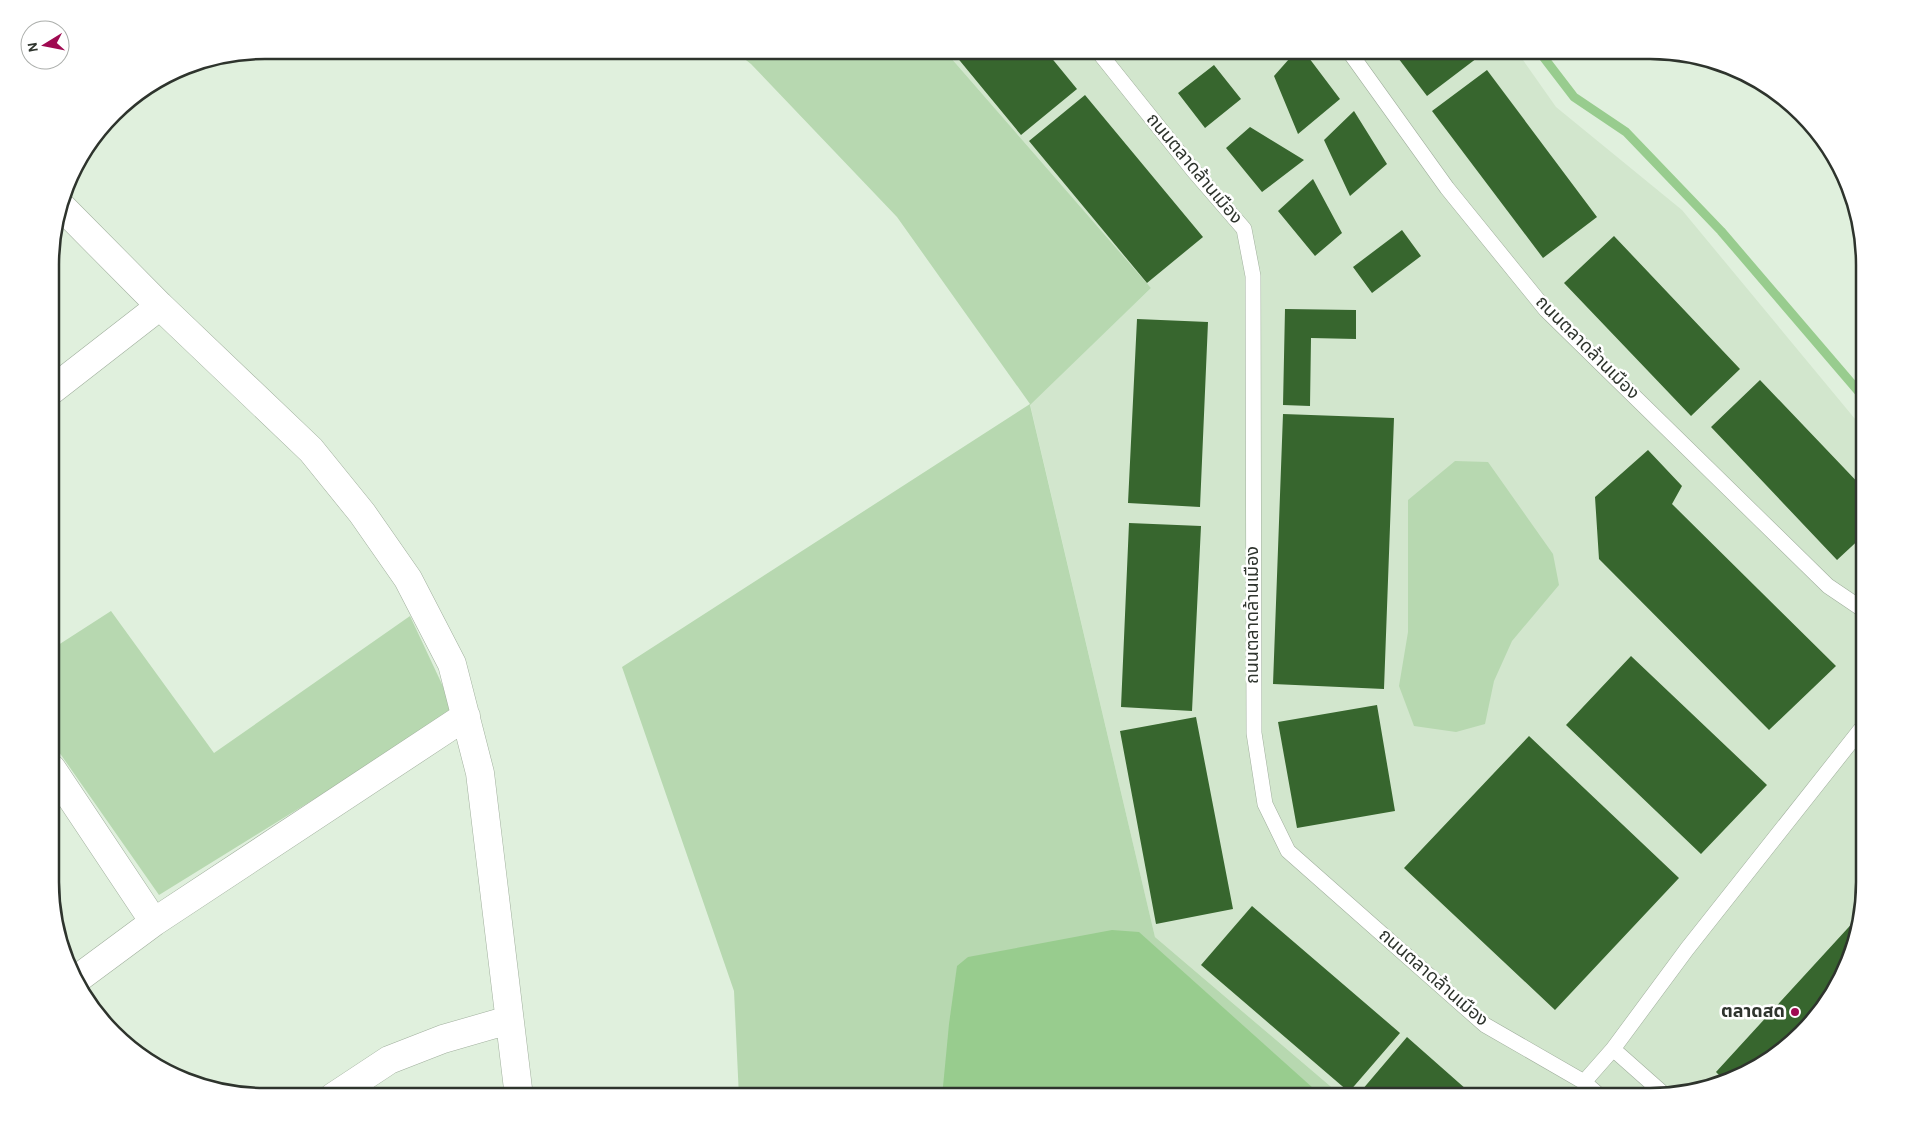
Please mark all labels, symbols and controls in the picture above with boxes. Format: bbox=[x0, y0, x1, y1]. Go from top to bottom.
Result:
north arrow bbox=[20, 20, 70, 70]
text: N bbox=[25, 41, 41, 53]
street label: ถนนตลาดล้านเมือง bbox=[1143, 109, 1247, 228]
street label: ถนนตลาดล้านเมือง bbox=[1532, 291, 1644, 403]
street label: ถนนตลาดล้านเมือง bbox=[1242, 546, 1262, 684]
street label: ถนนตลาดล้านเมือง bbox=[1375, 924, 1492, 1030]
place label: ตลาดสด bbox=[1721, 1003, 1785, 1021]
marker: ตลาดสด bbox=[1789, 1006, 1801, 1018]

